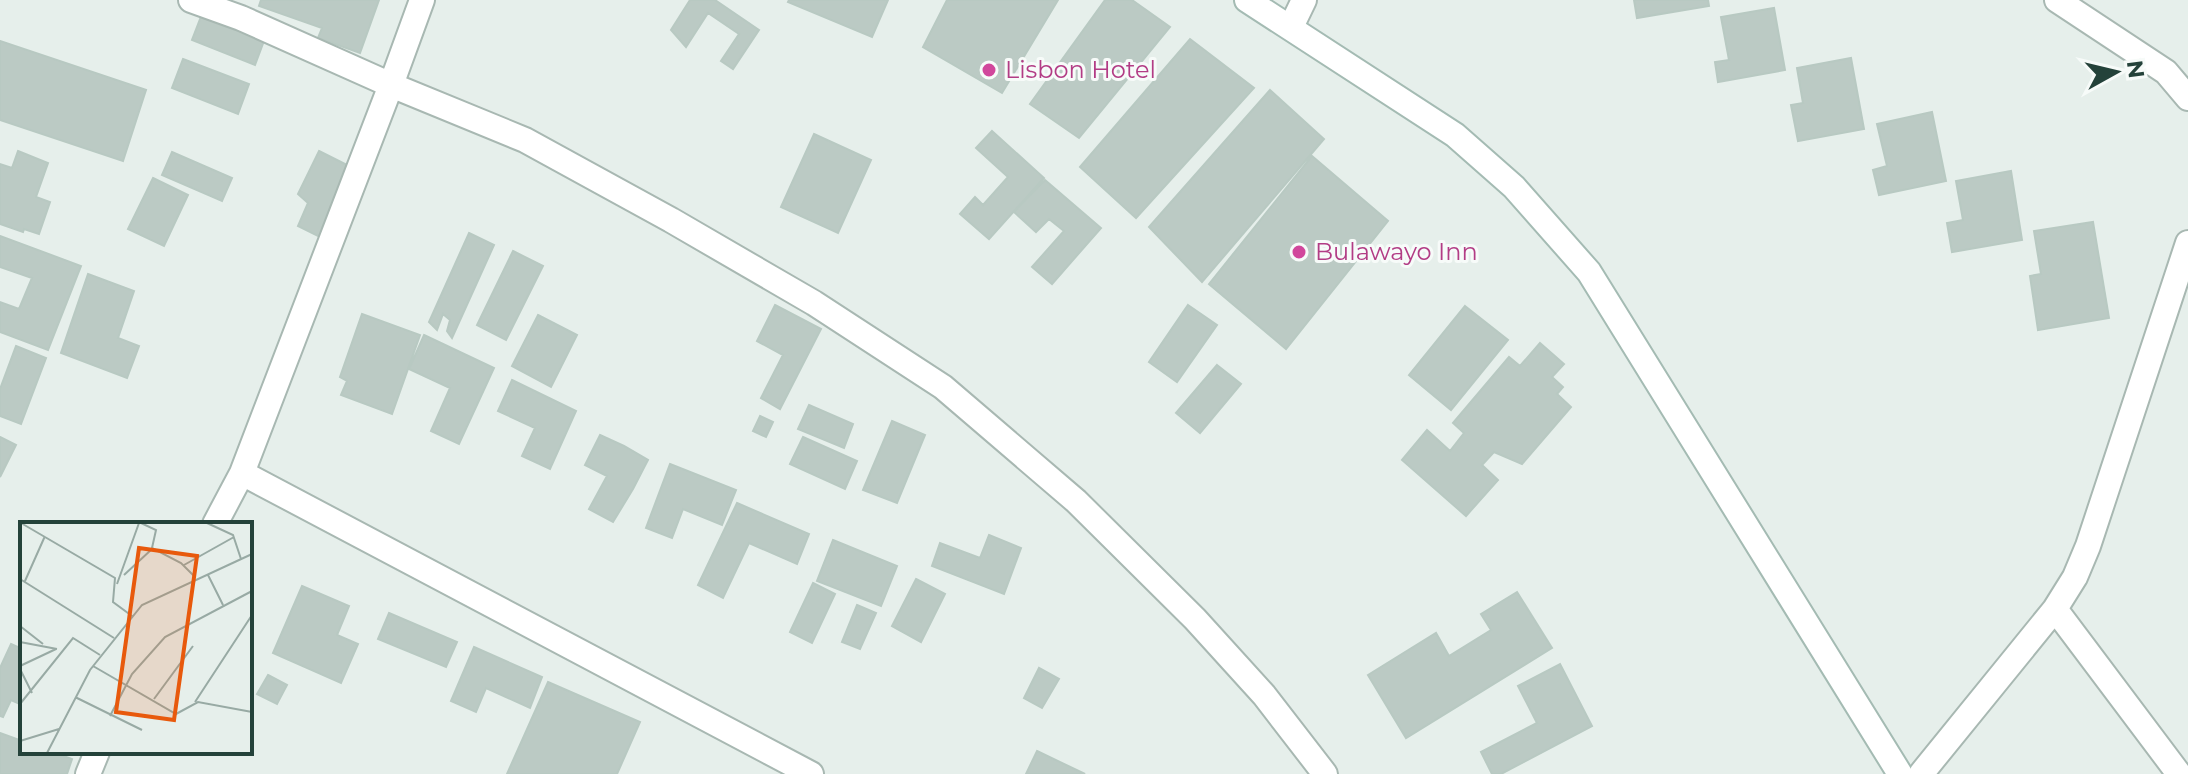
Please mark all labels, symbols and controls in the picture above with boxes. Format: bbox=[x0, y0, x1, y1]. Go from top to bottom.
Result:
north arrow bbox=[2076, 32, 2156, 112]
place label: Lisbon Hotel bbox=[1005, 55, 1156, 84]
text: N bbox=[2121, 59, 2150, 80]
marker: Lisbon Hotel bbox=[980, 61, 998, 79]
place label: Bulawayo Inn bbox=[1315, 237, 1478, 266]
marker: Bulawayo Inn bbox=[1290, 243, 1308, 261]
inset map bbox=[20, 522, 252, 754]

